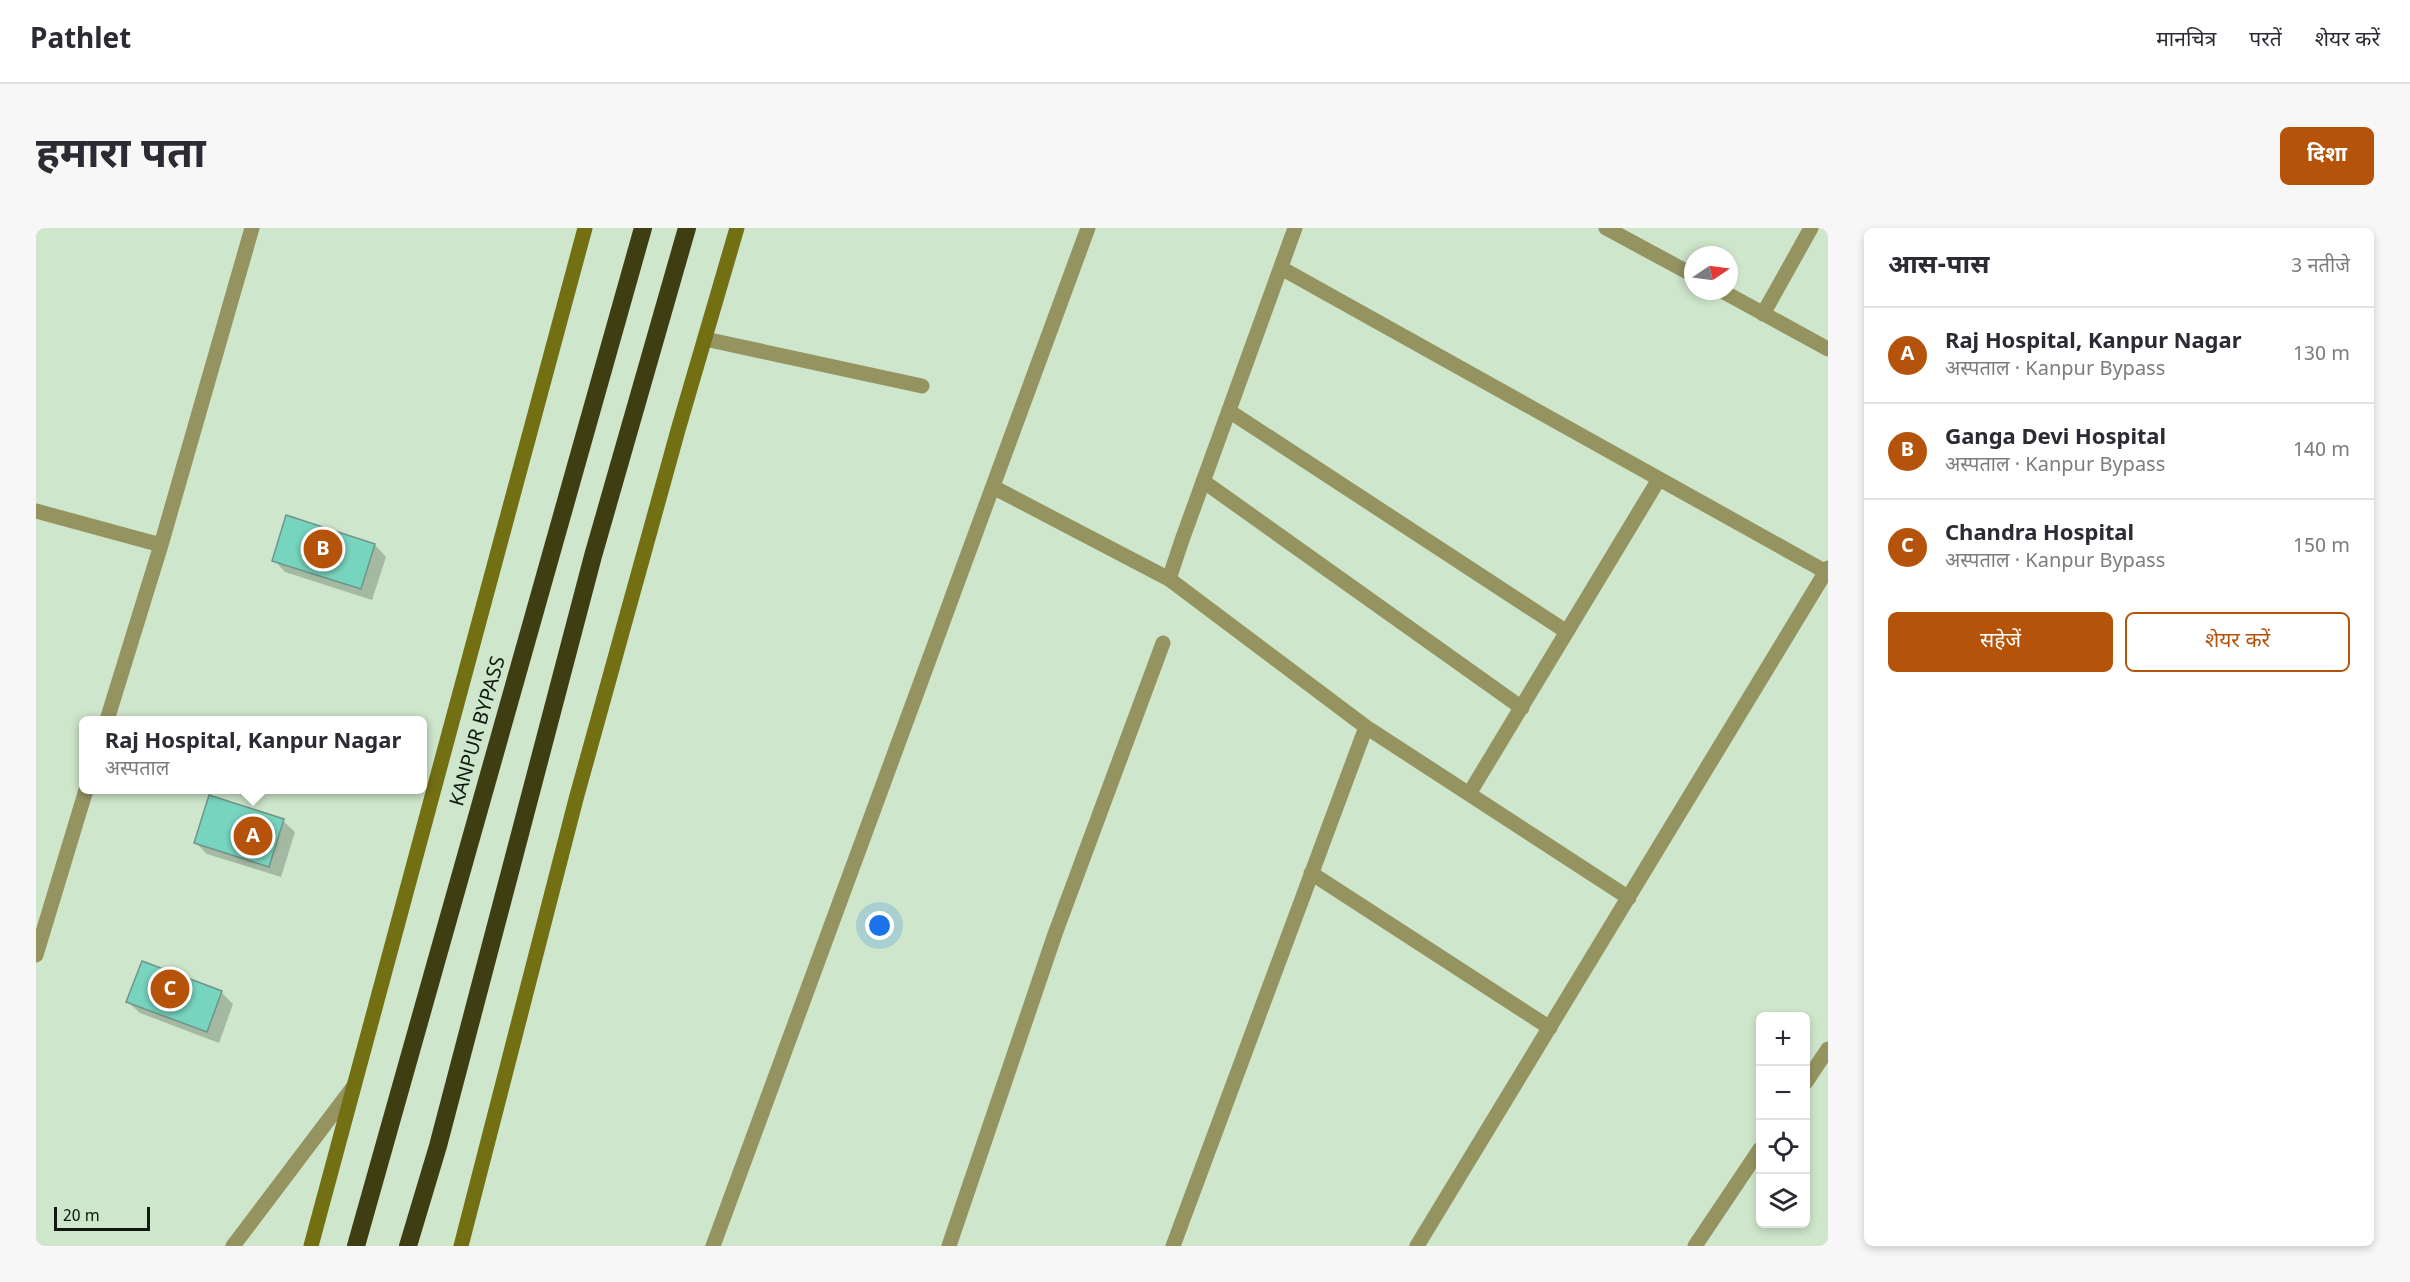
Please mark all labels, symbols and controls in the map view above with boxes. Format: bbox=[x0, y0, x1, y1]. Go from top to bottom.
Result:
text: Pathlet bbox=[30, 23, 131, 59]
text: मानचित्र bbox=[2156, 27, 2216, 55]
text: परतें bbox=[2249, 27, 2282, 55]
text: शेयर करें bbox=[2315, 27, 2380, 55]
button: दिशा bbox=[2280, 127, 2374, 185]
text: हमारा पता bbox=[36, 129, 206, 184]
north arrow bbox=[1684, 246, 1738, 300]
text: आस-पास bbox=[1888, 250, 1989, 284]
text: 3 नतीजे bbox=[2291, 254, 2350, 280]
text: Raj Hospital, Kanpur Nagar bbox=[1945, 328, 2242, 357]
text: A bbox=[1901, 342, 1914, 368]
text: 130 m bbox=[2293, 342, 2350, 368]
text: अस्पताल · Kanpur Bypass bbox=[1945, 357, 2165, 383]
text: Ganga Devi Hospital bbox=[1945, 424, 2166, 453]
text: B bbox=[1901, 438, 1914, 464]
text: 140 m bbox=[2293, 438, 2350, 464]
text: अस्पताल · Kanpur Bypass bbox=[1945, 453, 2165, 479]
text: Chandra Hospital bbox=[1945, 520, 2134, 549]
pin: B bbox=[304, 526, 342, 572]
text: C bbox=[1901, 534, 1914, 560]
text: 150 m bbox=[2293, 534, 2350, 560]
text: अस्पताल · Kanpur Bypass bbox=[1945, 549, 2165, 575]
button: सहेजें bbox=[1888, 612, 2113, 672]
button: शेयर करें bbox=[2125, 612, 2350, 672]
street label: KANPUR BYPASS bbox=[445, 654, 513, 810]
popup bbox=[79, 716, 427, 794]
text: Raj Hospital, Kanpur Nagar bbox=[105, 728, 401, 757]
text: अस्पताल bbox=[105, 757, 169, 783]
pin: A bbox=[234, 814, 272, 858]
your location bbox=[865, 911, 894, 940]
pin: C bbox=[150, 966, 190, 1011]
map controls bbox=[1756, 1012, 1810, 1228]
button: + bbox=[1756, 1012, 1810, 1066]
button: − bbox=[1756, 1066, 1810, 1120]
button: locate bbox=[1756, 1120, 1810, 1174]
button: layers bbox=[1756, 1174, 1810, 1228]
scale bar bbox=[54, 1204, 150, 1232]
text: 20 m bbox=[63, 1207, 100, 1228]

